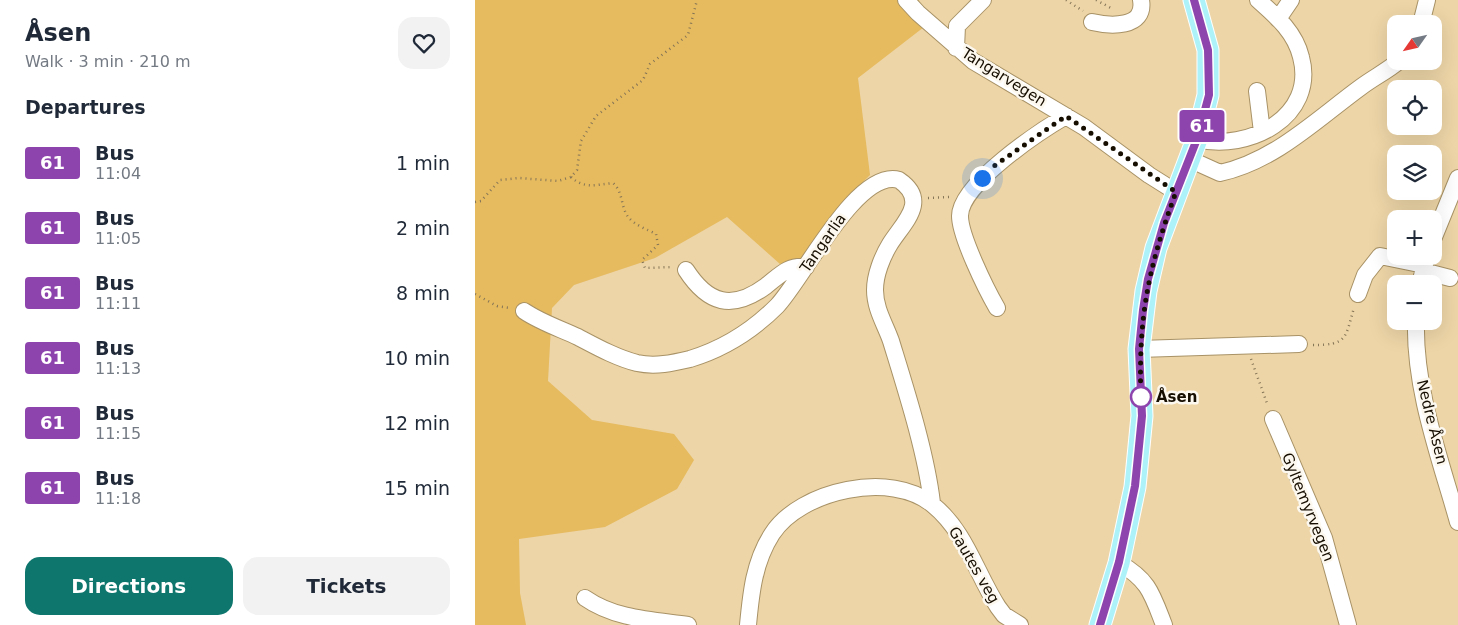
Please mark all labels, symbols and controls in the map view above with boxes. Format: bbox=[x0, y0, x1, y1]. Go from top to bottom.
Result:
north arrow bbox=[1387, 15, 1443, 70]
map controls bbox=[1387, 15, 1442, 330]
button: heart bbox=[398, 17, 450, 69]
text: Åsen bbox=[25, 19, 91, 47]
street label: Tangarvegen bbox=[957, 43, 1050, 110]
text: Walk · 3 min · 210 m bbox=[25, 52, 190, 71]
button: locate bbox=[1387, 80, 1442, 135]
text: Departures bbox=[25, 96, 146, 118]
line badge: 61 bbox=[1179, 110, 1225, 142]
text: 61 bbox=[1189, 115, 1215, 136]
text: Bus bbox=[95, 142, 134, 164]
button: layers bbox=[1387, 145, 1442, 200]
text: 61 bbox=[40, 152, 65, 173]
text: 1 min bbox=[396, 152, 450, 174]
text: 11:04 bbox=[95, 164, 141, 183]
your location bbox=[970, 166, 995, 191]
text: Bus bbox=[95, 207, 134, 229]
street label: Tangarlia bbox=[796, 210, 850, 277]
button: + bbox=[1387, 210, 1442, 265]
text: 61 bbox=[40, 217, 65, 238]
text: 2 min bbox=[396, 217, 450, 239]
text: 11:05 bbox=[95, 229, 141, 248]
text: Bus bbox=[95, 272, 134, 294]
button: − bbox=[1387, 275, 1442, 330]
text: 61 bbox=[40, 282, 65, 303]
text: 8 min bbox=[396, 282, 450, 304]
text: 11:11 bbox=[95, 294, 141, 313]
text: Bus bbox=[95, 337, 134, 359]
text: 61 bbox=[40, 347, 65, 368]
text: 10 min bbox=[384, 347, 450, 369]
text: 11:13 bbox=[95, 359, 141, 378]
street label: Nedre Åsen bbox=[1413, 378, 1452, 466]
marker: Åsen bbox=[1130, 386, 1152, 408]
place label: Åsen bbox=[1156, 387, 1197, 406]
text: Bus bbox=[95, 402, 134, 424]
text: 61 bbox=[40, 412, 65, 433]
text: 12 min bbox=[384, 412, 450, 434]
text: 11:15 bbox=[95, 424, 141, 443]
street label: Gyltemyrvegen bbox=[1278, 450, 1338, 564]
text: Bus bbox=[95, 467, 134, 489]
text: 61 bbox=[40, 477, 65, 498]
text: 15 min bbox=[384, 477, 450, 499]
text: 11:18 bbox=[95, 489, 141, 508]
street label: Gautes veg bbox=[945, 523, 1003, 607]
button: Directions bbox=[25, 557, 233, 615]
button: Tickets bbox=[243, 557, 450, 615]

